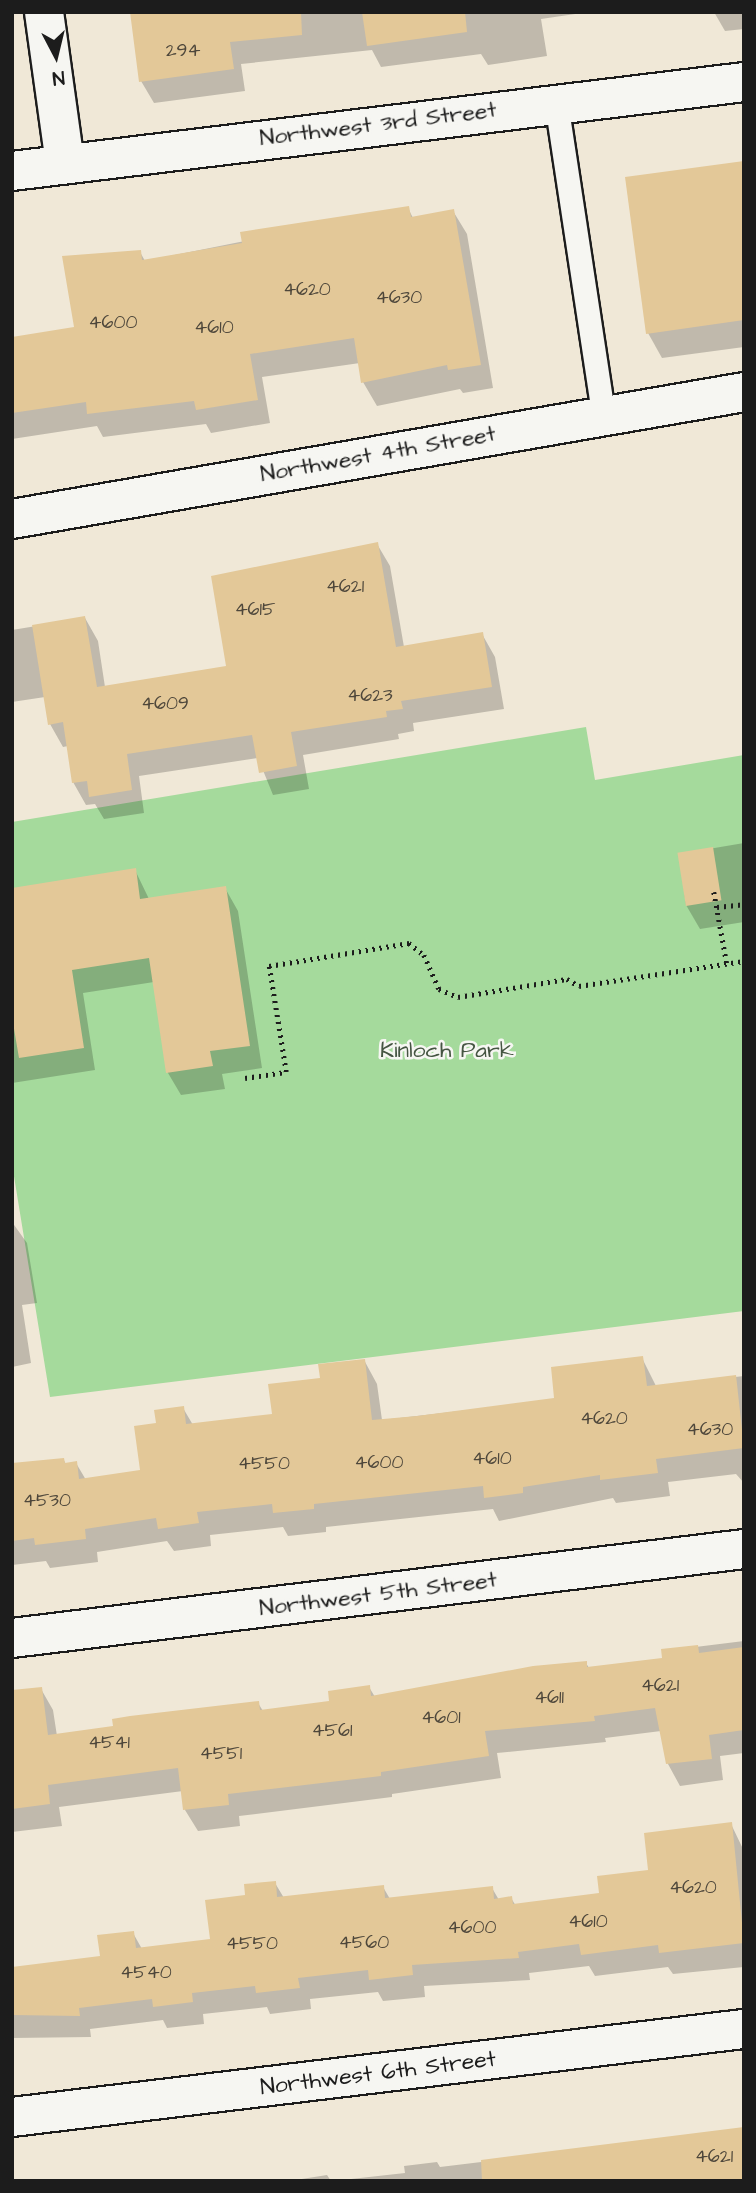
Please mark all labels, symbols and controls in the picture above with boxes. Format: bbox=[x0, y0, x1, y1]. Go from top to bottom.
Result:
north arrow bbox=[21, 21, 91, 91]
house number: 294 bbox=[166, 40, 200, 62]
text: N bbox=[51, 63, 66, 91]
street label: Northwest 3rd Street bbox=[258, 96, 498, 152]
house number: 4620 bbox=[283, 279, 331, 301]
house number: 4630 bbox=[376, 287, 422, 309]
house number: 4600 bbox=[89, 312, 137, 334]
house number: 4610 bbox=[194, 317, 234, 339]
street label: Northwest 4th Street bbox=[258, 420, 498, 488]
house number: 4621 bbox=[326, 576, 364, 598]
house number: 4615 bbox=[235, 599, 275, 621]
house number: 4623 bbox=[347, 685, 393, 707]
house number: 4609 bbox=[141, 693, 189, 715]
park label: Kinloch Park bbox=[380, 1036, 514, 1064]
house number: 4620 bbox=[580, 1408, 628, 1430]
house number: 4630 bbox=[687, 1419, 733, 1441]
house number: 4610 bbox=[472, 1448, 512, 1470]
house number: 4600 bbox=[355, 1452, 403, 1474]
house number: 4550 bbox=[238, 1453, 290, 1475]
house number: 4530 bbox=[23, 1490, 71, 1512]
street label: Northwest 5th Street bbox=[258, 1566, 498, 1622]
house number: 4621 bbox=[641, 1675, 679, 1697]
house number: 4611 bbox=[534, 1687, 564, 1709]
house number: 4601 bbox=[421, 1707, 461, 1729]
house number: 4561 bbox=[312, 1720, 352, 1742]
house number: 4541 bbox=[88, 1732, 130, 1754]
house number: 4551 bbox=[200, 1743, 242, 1765]
house number: 4620 bbox=[669, 1877, 717, 1899]
house number: 4610 bbox=[568, 1911, 608, 1933]
house number: 4600 bbox=[448, 1917, 496, 1939]
house number: 4560 bbox=[339, 1932, 389, 1954]
house number: 4550 bbox=[226, 1933, 278, 1955]
house number: 4540 bbox=[120, 1962, 172, 1984]
street label: Northwest 6th Street bbox=[259, 2045, 497, 2101]
house number: 4621 bbox=[695, 2146, 733, 2168]

